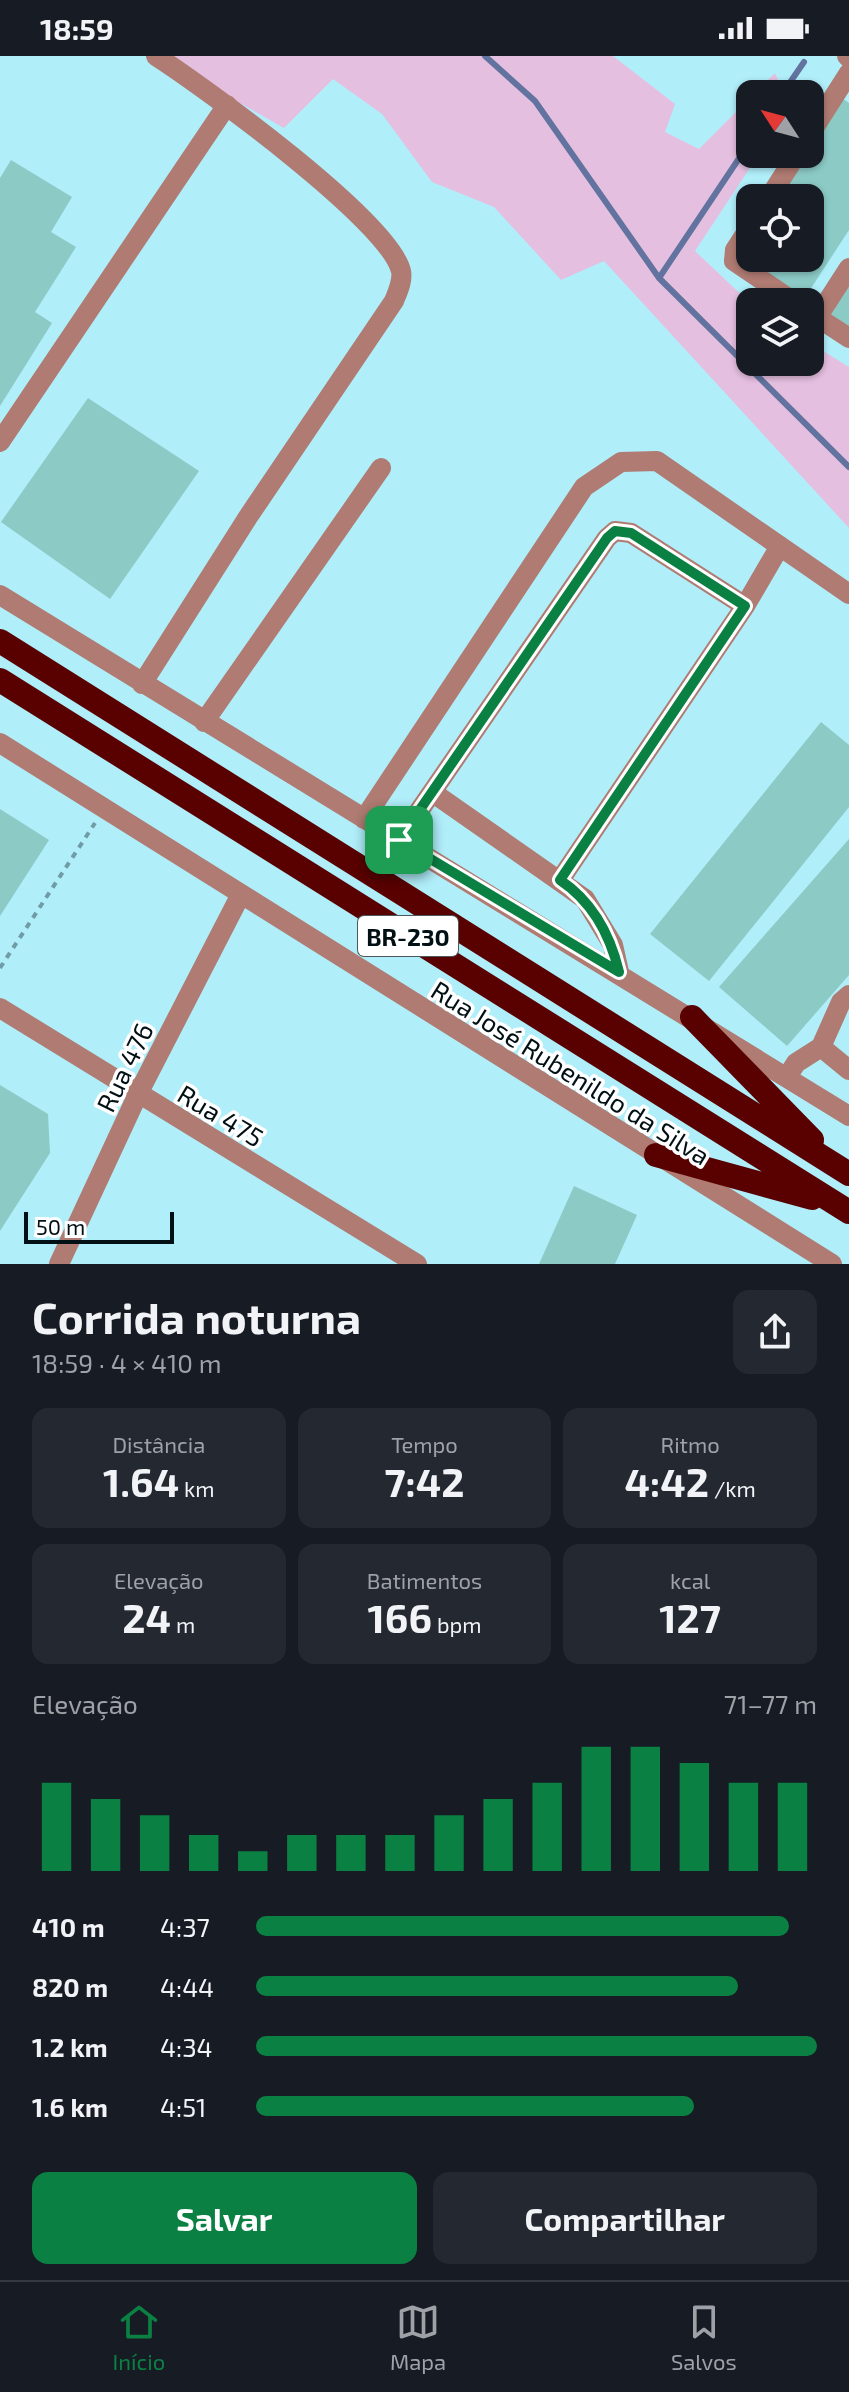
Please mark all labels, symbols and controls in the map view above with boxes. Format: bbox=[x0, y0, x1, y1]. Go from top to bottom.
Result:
text: 18:59 bbox=[40, 10, 114, 46]
north arrow bbox=[736, 80, 824, 168]
map controls bbox=[736, 80, 824, 376]
button: locate bbox=[736, 184, 824, 272]
button: layers bbox=[736, 288, 824, 376]
pin bbox=[365, 806, 433, 874]
icon: arrive bbox=[377, 818, 421, 862]
road number: BR-230 bbox=[358, 916, 458, 956]
street label: Rua José Rubenildo da Silva bbox=[426, 973, 716, 1171]
street label: Rua 476 bbox=[89, 1017, 159, 1117]
street label: Rua 475 bbox=[173, 1077, 269, 1153]
scale bar bbox=[24, 1208, 174, 1244]
text: 50 m bbox=[36, 1213, 85, 1239]
text: Corrida noturna bbox=[32, 1290, 361, 1343]
button: share bbox=[733, 1290, 817, 1374]
text: 18:59 · 4 × 410 m bbox=[32, 1347, 222, 1378]
text: Distância bbox=[112, 1431, 205, 1457]
text: Tempo bbox=[391, 1431, 458, 1457]
text: Ritmo bbox=[661, 1431, 720, 1457]
text: 1.64 bbox=[103, 1457, 179, 1505]
text: 7:42 bbox=[384, 1457, 465, 1505]
text: 4:42 bbox=[625, 1457, 709, 1505]
text: km bbox=[179, 1475, 215, 1501]
text: /km bbox=[709, 1475, 756, 1501]
text: Elevação bbox=[114, 1567, 204, 1593]
text: Batimentos bbox=[367, 1567, 482, 1593]
text: kcal bbox=[670, 1567, 710, 1593]
text: 24 bbox=[122, 1593, 171, 1641]
text: 166 bbox=[368, 1593, 432, 1641]
text: 127 bbox=[659, 1593, 721, 1641]
text: m bbox=[171, 1611, 195, 1637]
text: bpm bbox=[432, 1611, 481, 1637]
text: Elevação bbox=[32, 1688, 138, 1719]
text: 71–77 m bbox=[724, 1688, 817, 1719]
text: 410 m bbox=[32, 1911, 105, 1942]
text: 4:37 bbox=[160, 1911, 210, 1942]
text: 820 m bbox=[32, 1971, 108, 2002]
text: 4:44 bbox=[160, 1971, 214, 2002]
text: 1.2 km bbox=[32, 2031, 108, 2062]
text: 4:34 bbox=[160, 2031, 213, 2062]
text: 1.6 km bbox=[32, 2091, 108, 2122]
text: 4:51 bbox=[160, 2091, 206, 2122]
button: Salvar bbox=[32, 2172, 417, 2264]
button: Compartilhar bbox=[433, 2172, 817, 2264]
tab: Início bbox=[112, 2300, 165, 2374]
tab: Mapa bbox=[390, 2300, 446, 2374]
tab: Salvos bbox=[671, 2300, 737, 2374]

